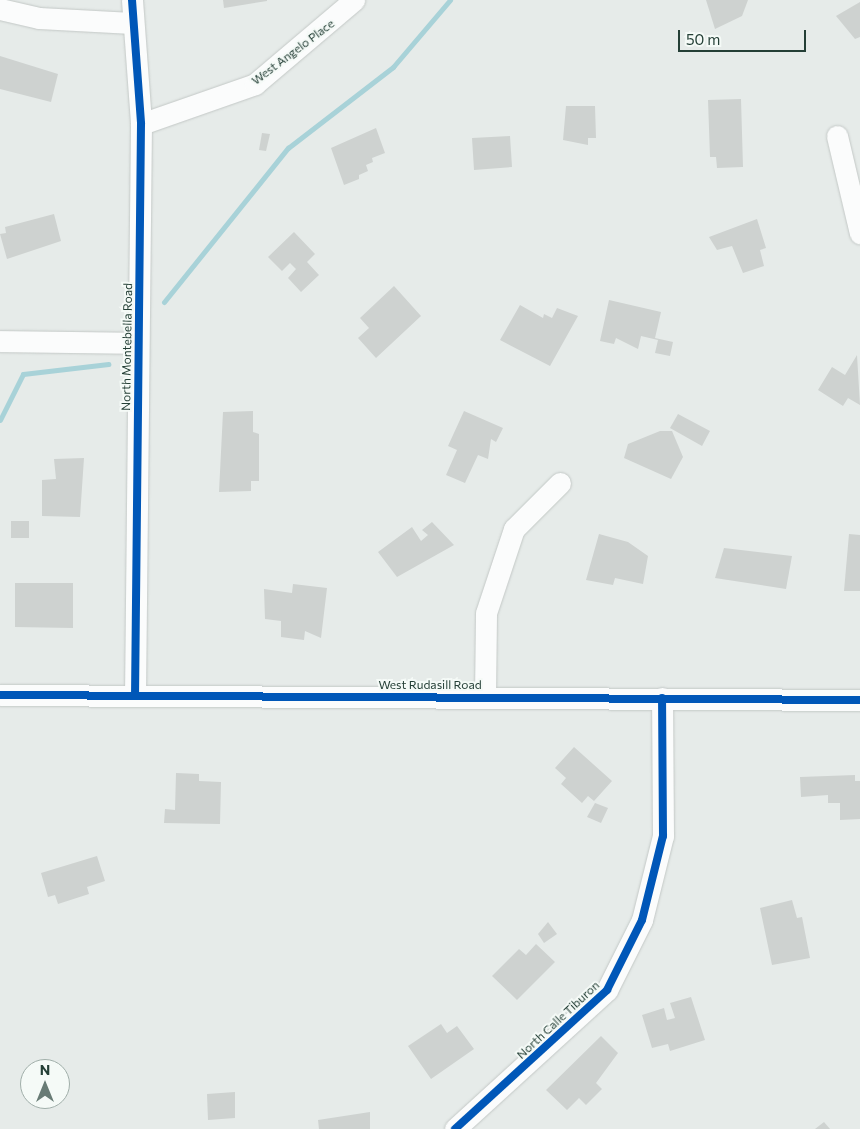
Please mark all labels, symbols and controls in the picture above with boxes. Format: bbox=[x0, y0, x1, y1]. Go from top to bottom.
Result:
street label: West Angelo Place bbox=[249, 16, 337, 88]
scale bar bbox=[680, 20, 808, 52]
text: 50 m bbox=[686, 30, 720, 48]
street label: North Montebella Road bbox=[119, 283, 135, 411]
street label: West Rudasill Road bbox=[378, 678, 482, 692]
street label: North Calle Tiburon bbox=[514, 978, 602, 1062]
north arrow bbox=[20, 1059, 70, 1109]
text: N bbox=[40, 1061, 50, 1078]

